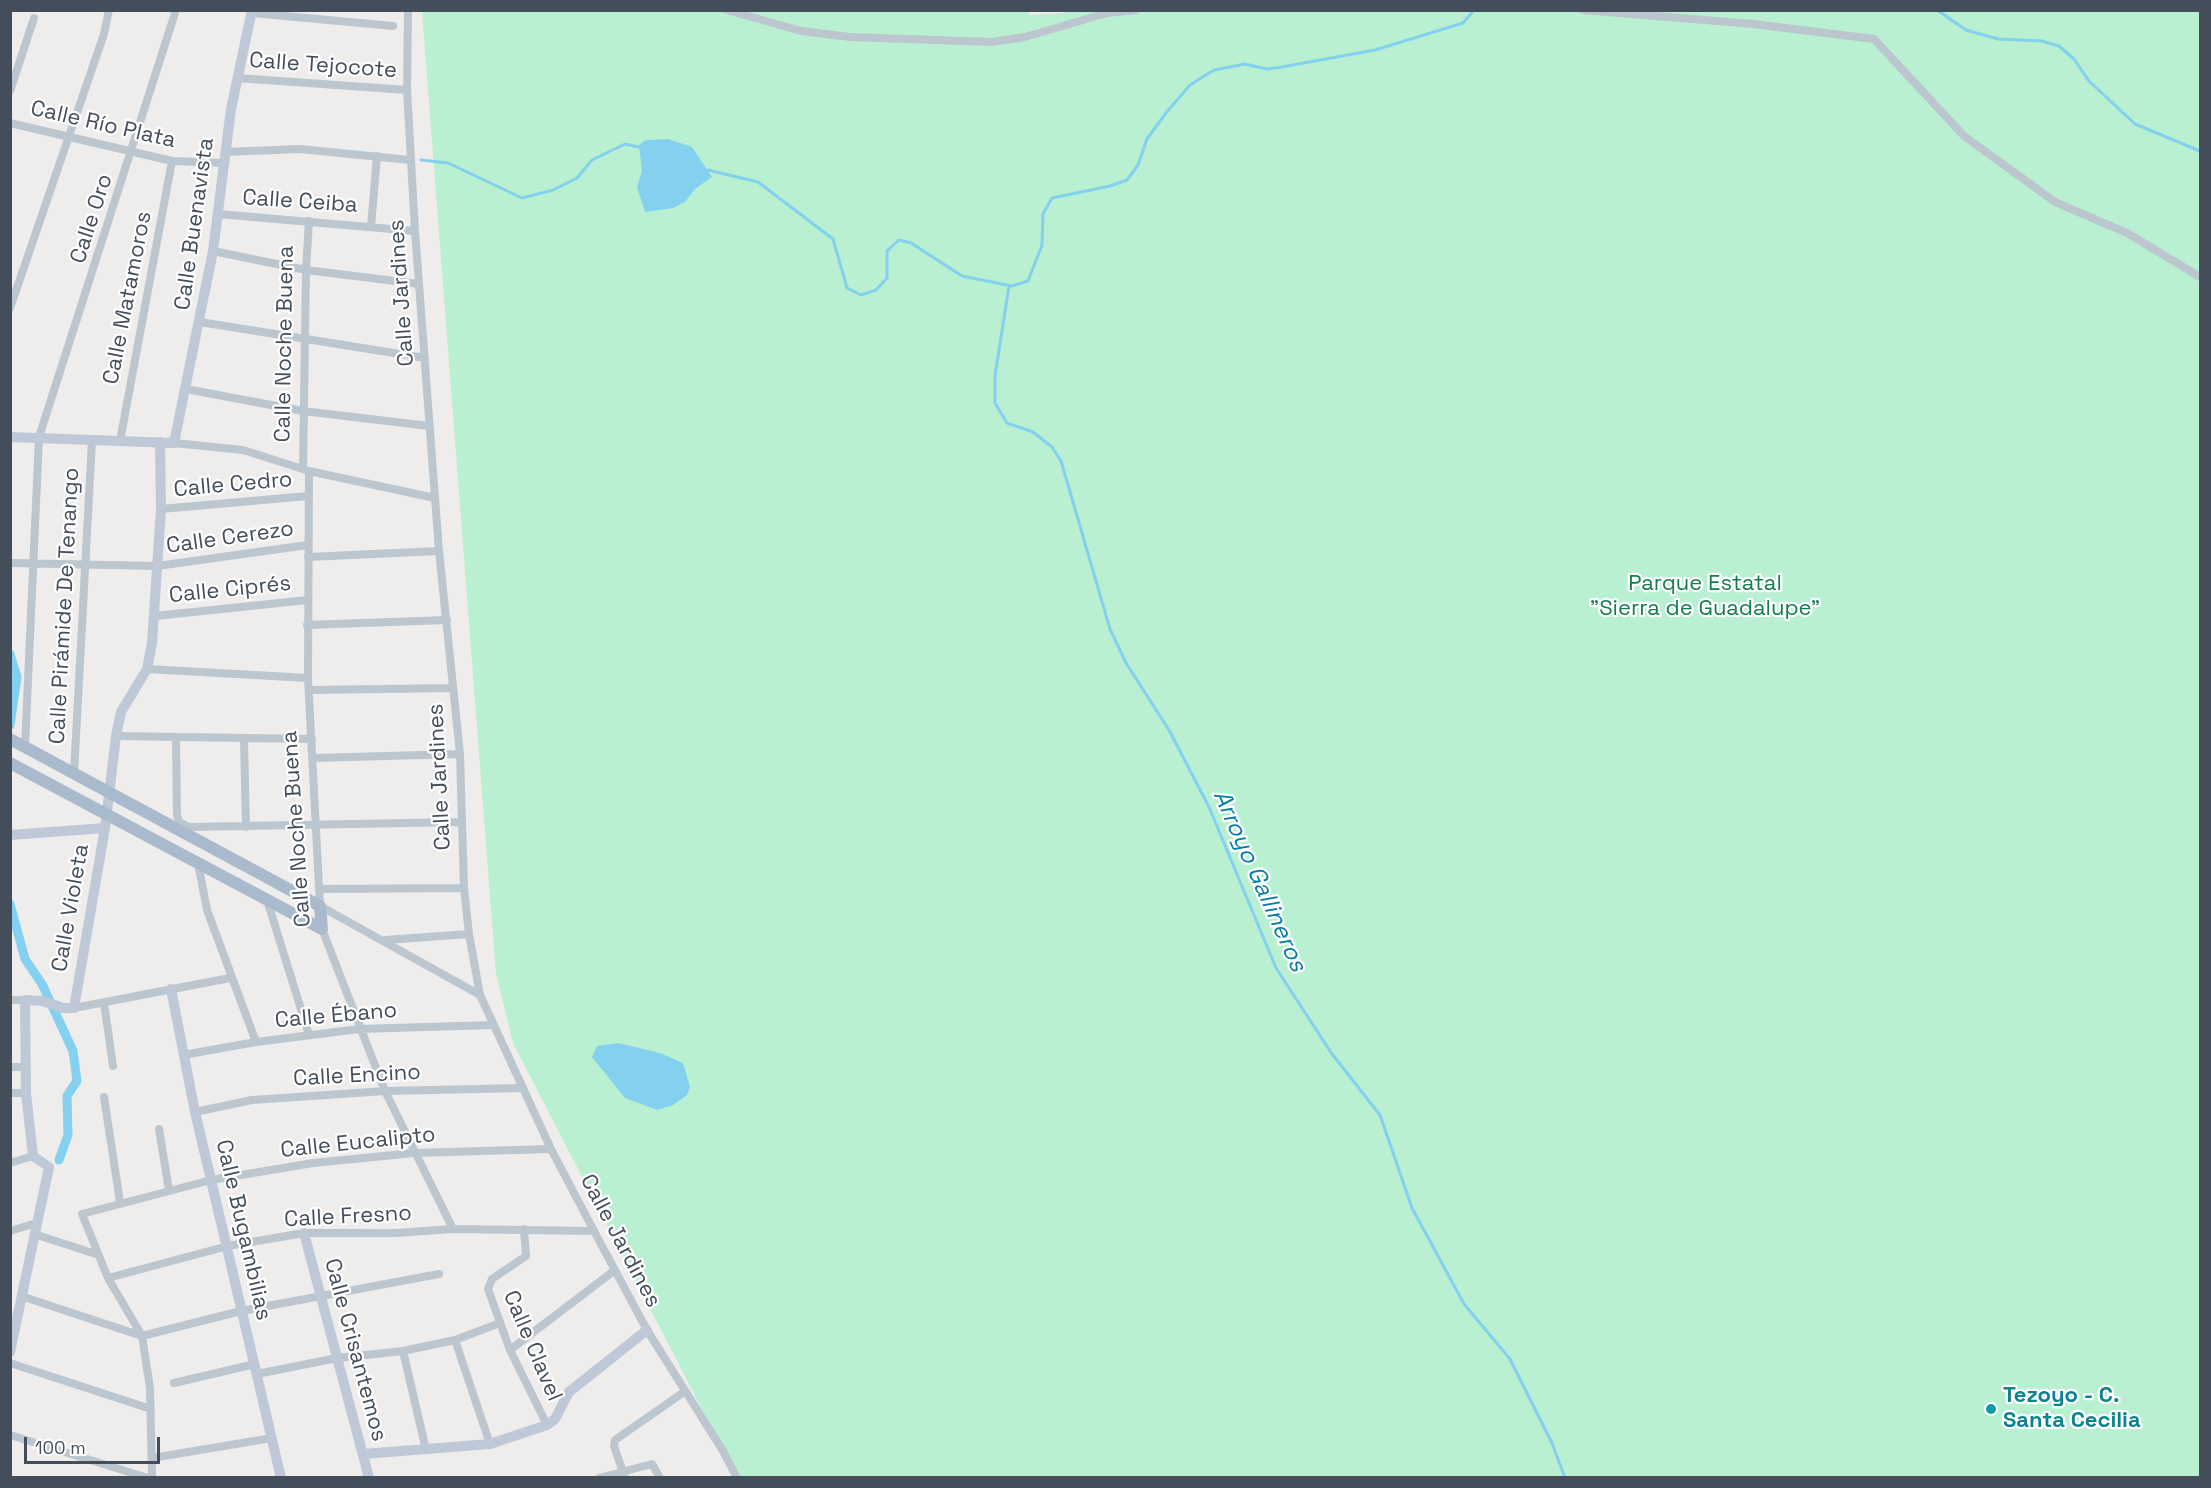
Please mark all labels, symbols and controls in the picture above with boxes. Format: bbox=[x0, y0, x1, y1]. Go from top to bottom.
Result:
street label: Calle Tejocote bbox=[248, 48, 398, 84]
street label: Calle Río Plata bbox=[28, 95, 178, 155]
street label: Calle Buenavista bbox=[170, 136, 220, 312]
street label: Calle Oro bbox=[65, 171, 119, 267]
street label: Calle Ceiba bbox=[241, 185, 359, 219]
street label: Calle Matamoros bbox=[98, 209, 158, 387]
street label: Calle Jardines bbox=[384, 219, 420, 367]
street label: Calle Noche Buena bbox=[270, 245, 300, 443]
street label: Calle Pirámide De Tenango bbox=[45, 467, 85, 745]
street label: Calle Cedro bbox=[173, 467, 293, 503]
street label: Calle Cerezo bbox=[165, 516, 295, 560]
street label: Calle Ciprés bbox=[168, 570, 292, 610]
park label: Parque Estatal "Sierra de Guadalupe" bbox=[1590, 571, 1820, 622]
street label: Calle Jardines bbox=[423, 703, 457, 851]
street label: Calle Noche Buena bbox=[277, 730, 317, 928]
water label: Arroyo Gallineros bbox=[1206, 786, 1312, 976]
street label: Calle Violeta bbox=[47, 842, 95, 974]
street label: Calle Ébano bbox=[274, 998, 398, 1034]
street label: Calle Encino bbox=[293, 1059, 421, 1093]
street label: Calle Eucalipto bbox=[279, 1122, 437, 1164]
street label: Calle Bugambilias bbox=[209, 1137, 277, 1323]
street label: Calle Jardines bbox=[574, 1170, 666, 1312]
street label: Calle Fresno bbox=[284, 1200, 412, 1234]
street label: Calle Crisantemos bbox=[318, 1256, 392, 1444]
street label: Calle Clavel bbox=[497, 1287, 567, 1405]
place label: Tezoyo - C. Santa Cecilia bbox=[2003, 1383, 2141, 1434]
marker: Tezoyo - C. Santa Cecilia bbox=[1984, 1402, 1998, 1416]
scale bar bbox=[27, 1425, 164, 1463]
text: 100 m bbox=[35, 1436, 86, 1459]

